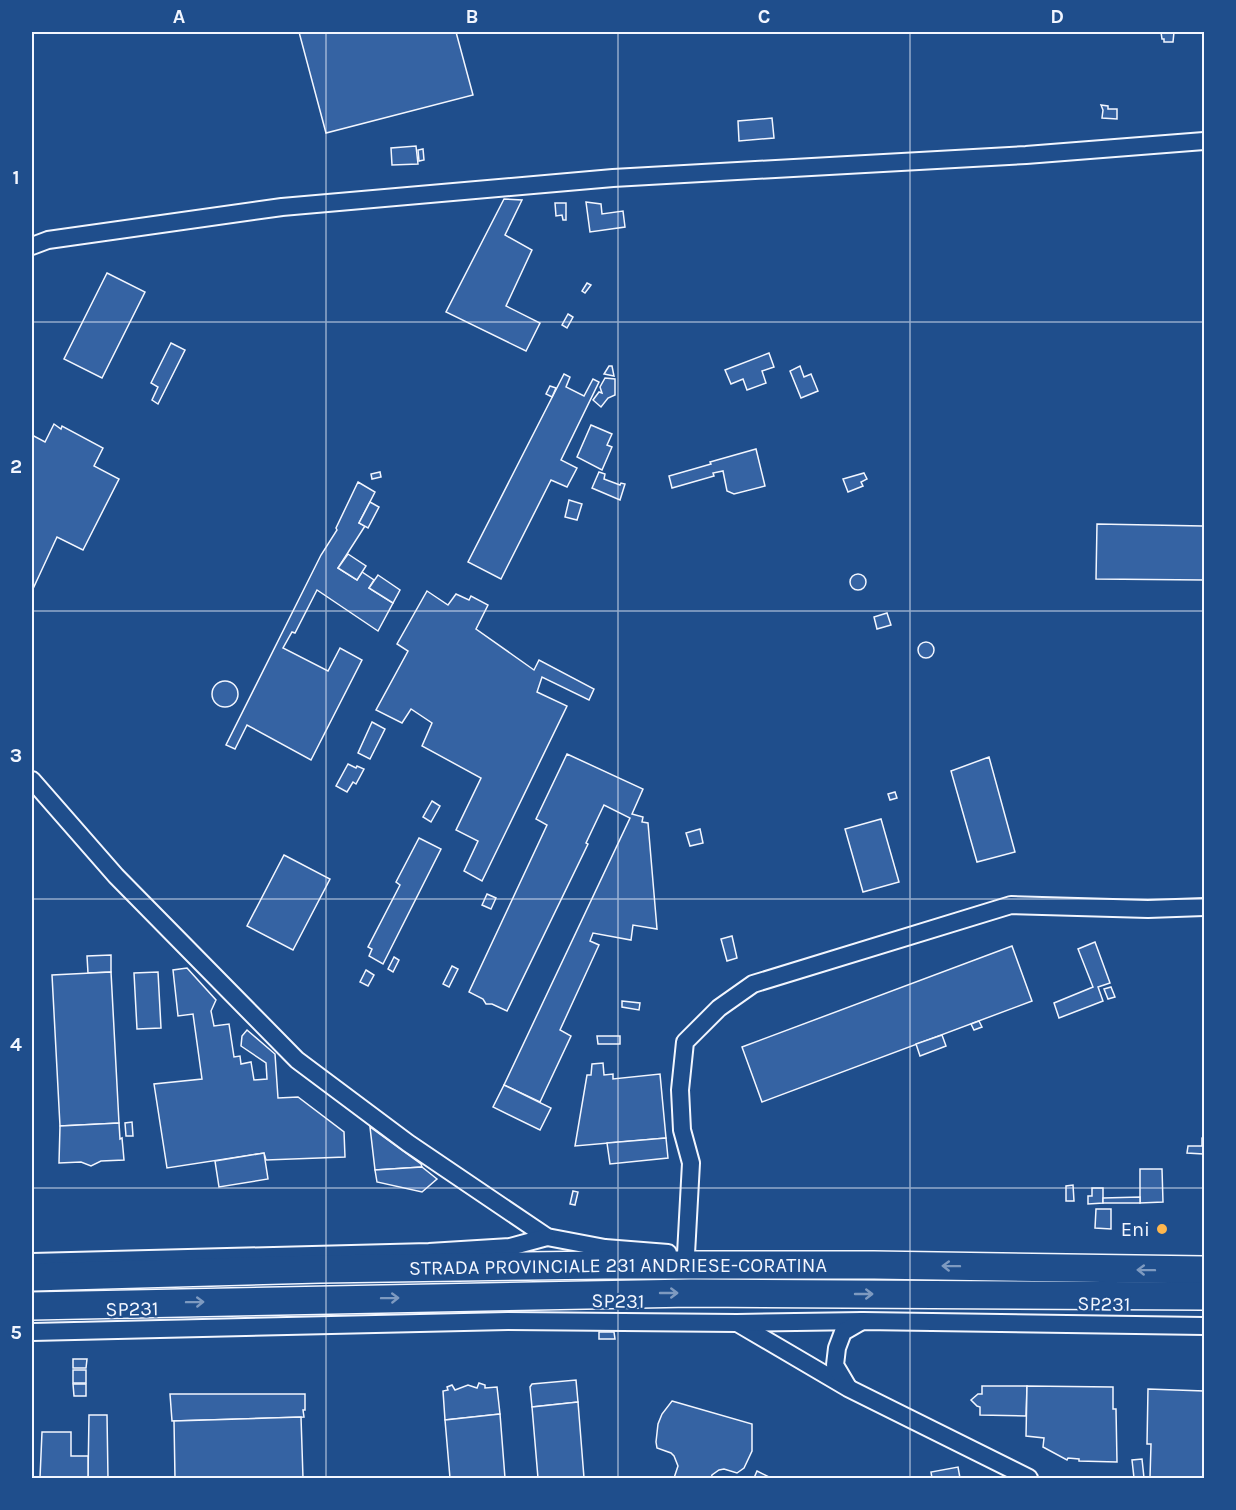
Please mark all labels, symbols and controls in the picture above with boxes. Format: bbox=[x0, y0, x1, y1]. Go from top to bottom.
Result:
text: A bbox=[173, 5, 186, 28]
text: B bbox=[466, 5, 478, 28]
text: C bbox=[758, 5, 770, 28]
text: D bbox=[1050, 5, 1064, 28]
text: 1 bbox=[12, 166, 20, 189]
text: 2 bbox=[10, 455, 22, 478]
text: 3 bbox=[10, 744, 22, 767]
text: 4 bbox=[10, 1033, 22, 1056]
place label: Eni bbox=[1121, 1218, 1150, 1241]
marker: Eni bbox=[1155, 1222, 1169, 1236]
street label: STRADA PROVINCIALE 231 ANDRIESE-CORATINA bbox=[409, 1253, 827, 1279]
one-way arrow bbox=[942, 1260, 962, 1272]
one-way arrow bbox=[1137, 1264, 1157, 1275]
one-way arrow bbox=[658, 1287, 678, 1299]
street label: SP231 bbox=[591, 1289, 645, 1313]
one-way arrow bbox=[853, 1289, 873, 1300]
one-way arrow bbox=[379, 1292, 399, 1304]
street label: SP231 bbox=[1077, 1292, 1131, 1316]
one-way arrow bbox=[184, 1296, 204, 1308]
street label: SP231 bbox=[105, 1297, 159, 1321]
text: 5 bbox=[10, 1321, 22, 1344]

